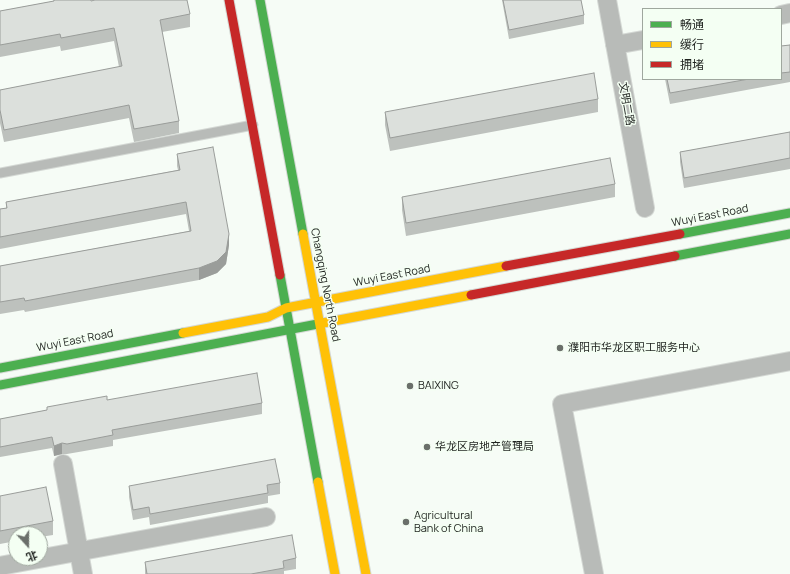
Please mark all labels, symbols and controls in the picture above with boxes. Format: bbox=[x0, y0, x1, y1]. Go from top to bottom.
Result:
legend bbox=[642, 8, 782, 80]
text: 畅通 bbox=[680, 16, 704, 33]
text: 缓行 bbox=[680, 36, 704, 53]
text: 拥堵 bbox=[680, 56, 704, 73]
street label: 文明二路 bbox=[616, 81, 636, 127]
street label: Wuyi East Road bbox=[671, 202, 749, 230]
street label: Changqing North Road bbox=[308, 227, 342, 343]
street label: Wuyi East Road bbox=[353, 262, 431, 290]
street label: Wuyi East Road bbox=[36, 327, 114, 355]
place label: 濮阳市华龙区职工服务中心 bbox=[568, 341, 700, 355]
marker: 濮阳市华龙区职工服务中心 bbox=[555, 343, 565, 353]
place label: BAIXING bbox=[418, 379, 459, 393]
marker: BAIXING bbox=[405, 381, 415, 391]
place label: 华龙区房地产管理局 bbox=[435, 440, 534, 454]
marker: 华龙区房地产管理局 bbox=[422, 442, 432, 452]
place label: Agricultural Bank of China bbox=[414, 509, 483, 535]
marker: Agricultural Bank of China bbox=[401, 517, 411, 527]
north arrow bbox=[8, 526, 48, 566]
text: 北 bbox=[24, 548, 40, 566]

